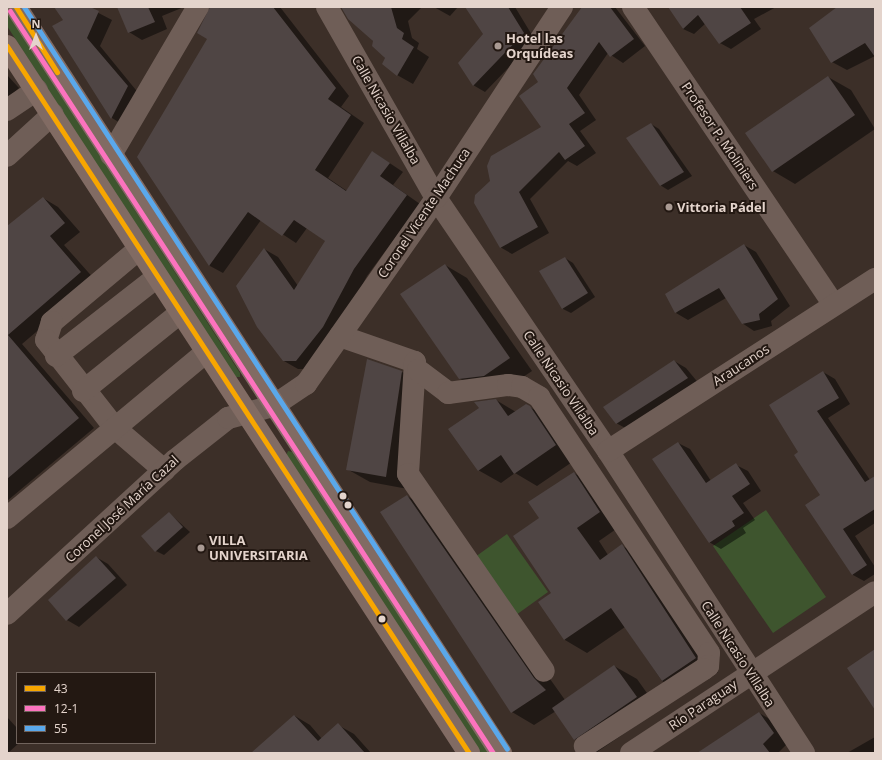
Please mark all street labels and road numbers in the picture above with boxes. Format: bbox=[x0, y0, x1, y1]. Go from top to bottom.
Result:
street label: Calle Nicasio Villalba bbox=[348, 53, 424, 167]
street label: Profesor P. Moliniers bbox=[678, 79, 762, 193]
street label: Coronel Vicente Machuca bbox=[375, 145, 473, 281]
street label: Calle Nicasio Villalba bbox=[520, 328, 602, 438]
street label: Araucanos bbox=[710, 341, 772, 389]
street label: Coronel José María Cazal bbox=[62, 452, 182, 566]
street label: Calle Nicasio Villalba bbox=[698, 598, 778, 710]
street label: Río Paraguay bbox=[666, 676, 740, 734]

